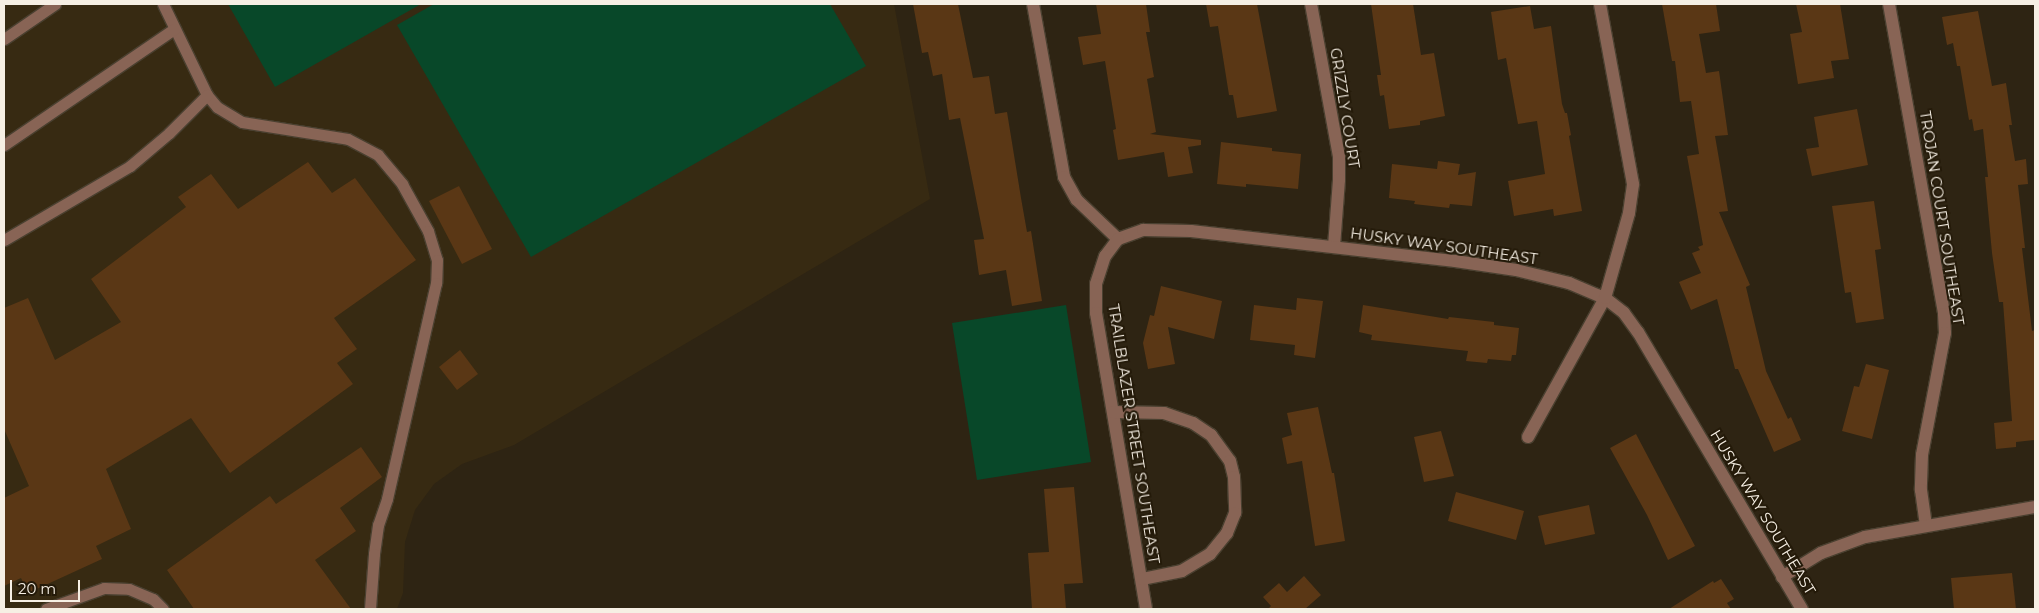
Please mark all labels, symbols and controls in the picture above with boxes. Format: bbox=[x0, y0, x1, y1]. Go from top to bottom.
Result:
street label: GRIZZLY COURT bbox=[1327, 47, 1363, 169]
street label: TROJAN COURT SOUTHEAST bbox=[1916, 110, 1968, 326]
street label: HUSKY WAY SOUTHEAST bbox=[1349, 224, 1539, 268]
street label: TRAILBLAZER STREET SOUTHEAST bbox=[1105, 303, 1163, 565]
street label: HUSKY WAY SOUTHEAST bbox=[1707, 426, 1819, 598]
scale bar bbox=[12, 570, 82, 602]
text: 20 m bbox=[18, 579, 56, 598]

